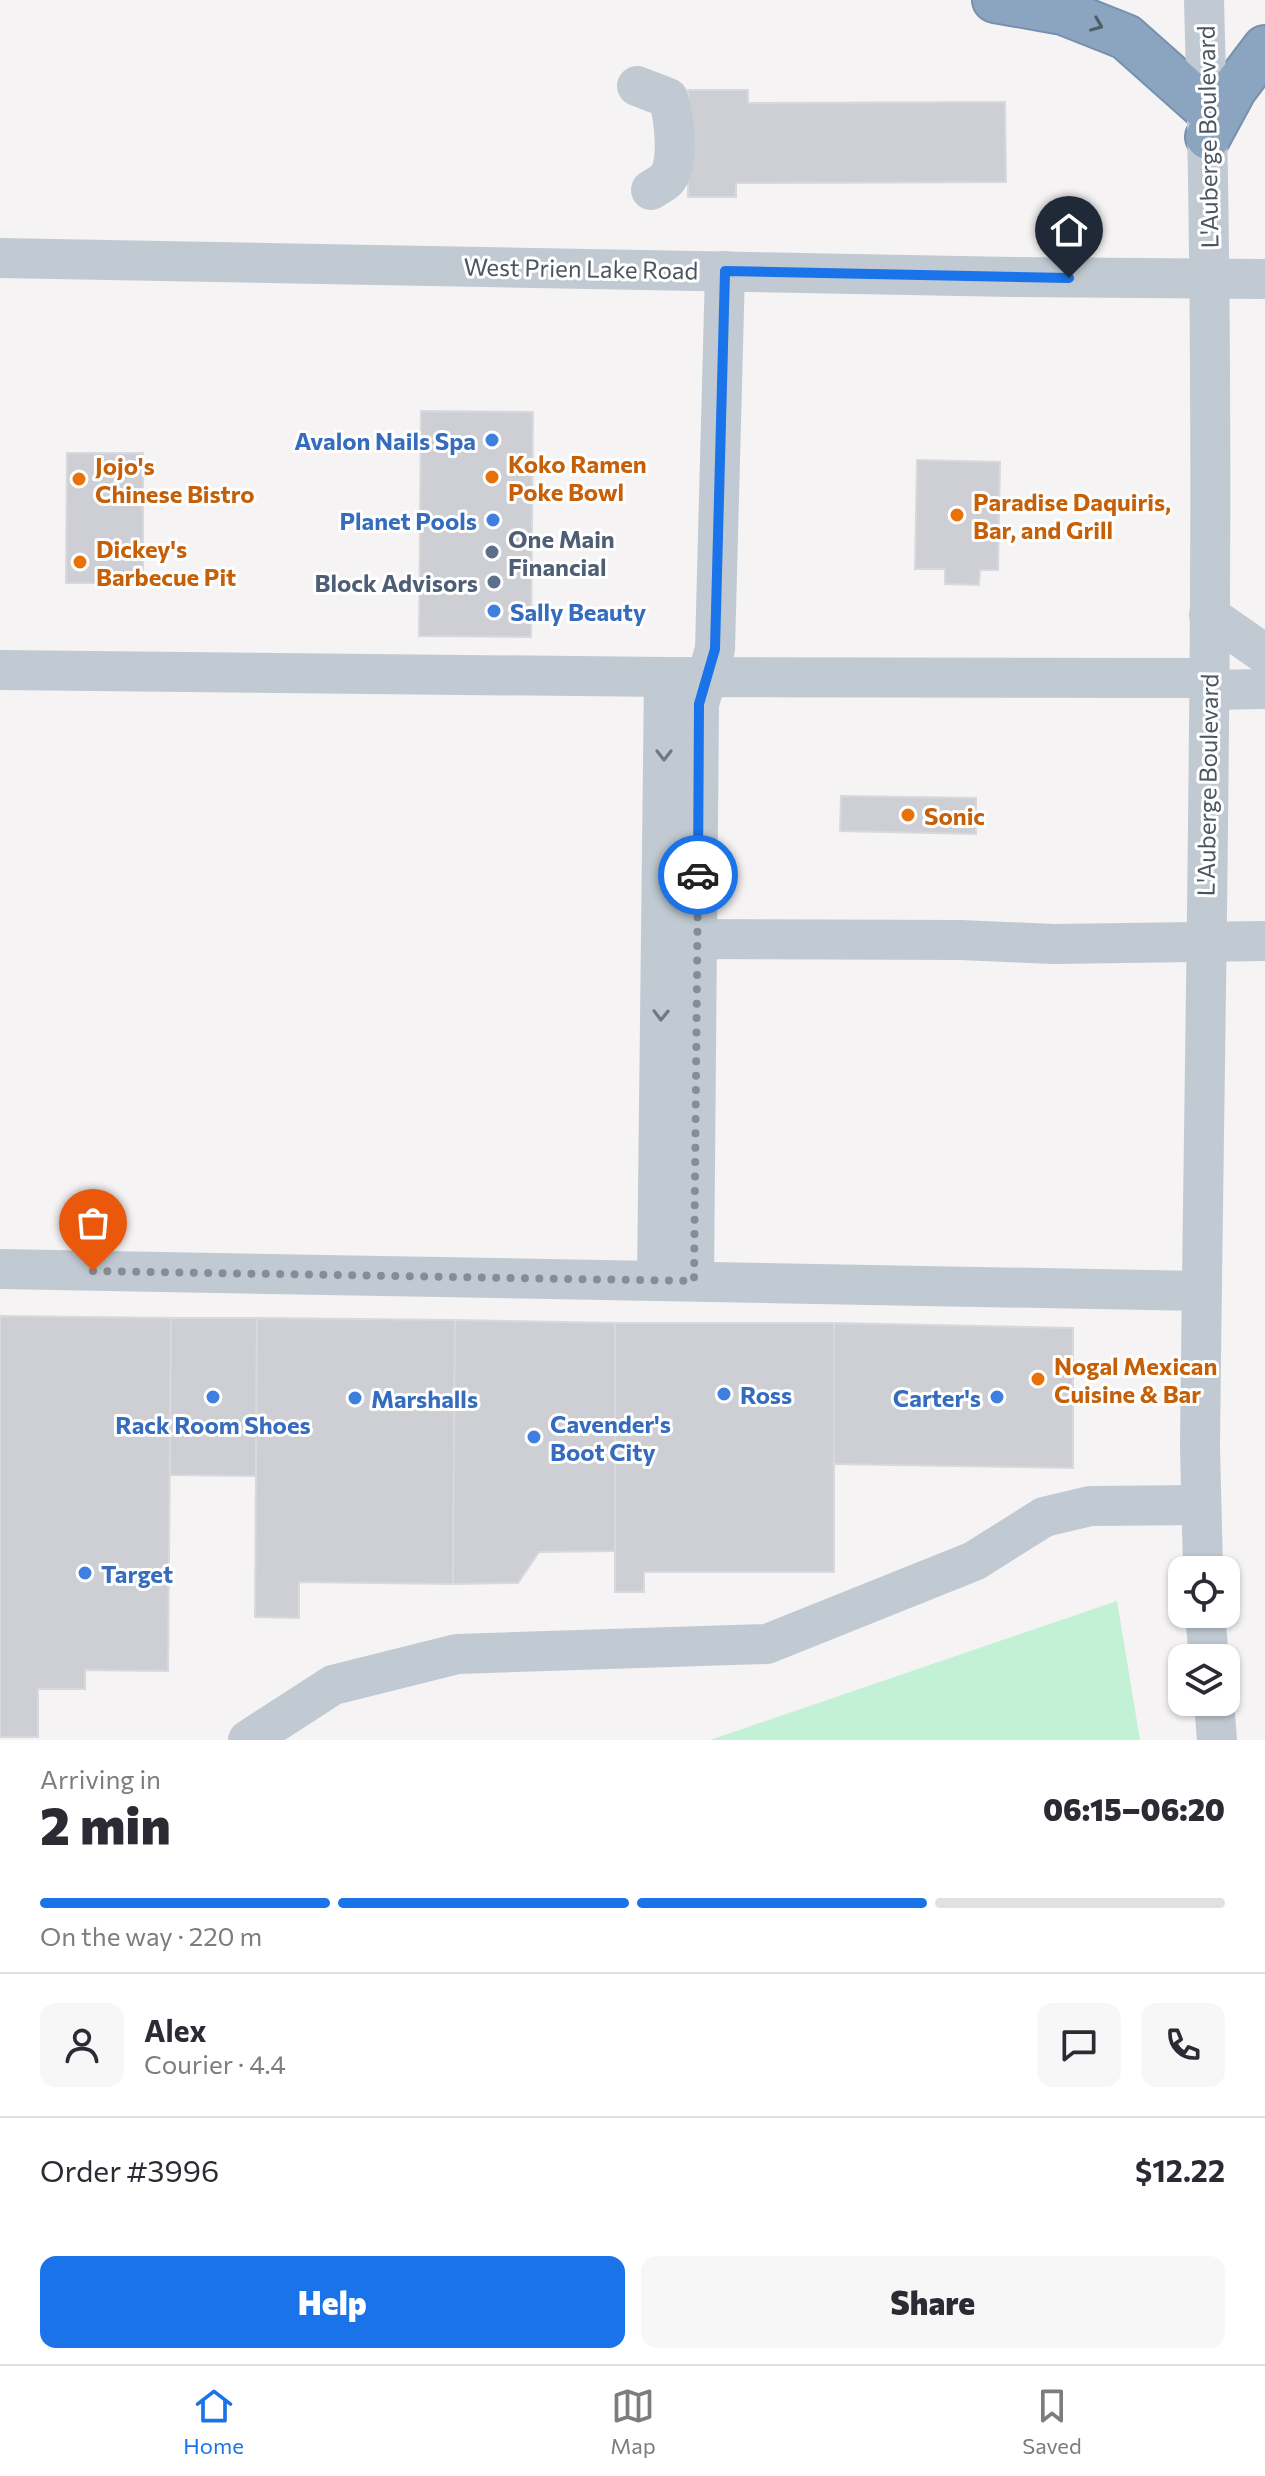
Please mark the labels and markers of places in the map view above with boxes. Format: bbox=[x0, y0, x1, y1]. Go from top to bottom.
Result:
pin bbox=[1035, 196, 1103, 278]
place label: Avalon Nails Spa bbox=[294, 426, 476, 455]
marker: Avalon Nails Spa bbox=[483, 431, 501, 449]
place label: Koko Ramen Poke Bowl bbox=[508, 449, 647, 506]
place label: Jojo's Chinese Bistro bbox=[95, 451, 255, 508]
marker: Koko Ramen Poke Bowl bbox=[483, 468, 501, 486]
marker: Jojo's Chinese Bistro bbox=[70, 470, 88, 488]
place label: Paradise Daquiris, Bar, and Grill bbox=[973, 487, 1171, 544]
place label: Planet Pools bbox=[339, 506, 477, 535]
marker: Paradise Daquiris, Bar, and Grill bbox=[948, 506, 966, 524]
marker: Planet Pools bbox=[484, 511, 502, 529]
place label: One Main Financial bbox=[508, 524, 615, 581]
place label: Dickey's Barbecue Pit bbox=[96, 534, 236, 591]
marker: One Main Financial bbox=[483, 543, 501, 561]
marker: Dickey's Barbecue Pit bbox=[71, 553, 89, 571]
place label: Block Advisors bbox=[315, 568, 478, 597]
marker: Block Advisors bbox=[485, 573, 503, 591]
place label: Sally Beauty bbox=[510, 597, 646, 626]
marker: Sally Beauty bbox=[485, 602, 503, 620]
place label: Sonic bbox=[924, 801, 985, 830]
marker: Sonic bbox=[899, 806, 917, 824]
pin bbox=[59, 1189, 127, 1271]
place label: Nogal Mexican Cuisine & Bar bbox=[1054, 1351, 1217, 1408]
marker: Nogal Mexican Cuisine & Bar bbox=[1029, 1370, 1047, 1388]
place label: Ross bbox=[740, 1380, 792, 1409]
place label: Carter's bbox=[893, 1383, 981, 1412]
place label: Marshalls bbox=[371, 1384, 478, 1413]
marker: Ross bbox=[715, 1385, 733, 1403]
marker: Rack Room Shoes bbox=[204, 1388, 222, 1406]
marker: Carter's bbox=[988, 1388, 1006, 1406]
marker: Marshalls bbox=[346, 1389, 364, 1407]
place label: Cavender's Boot City bbox=[550, 1409, 671, 1466]
place label: Rack Room Shoes bbox=[115, 1410, 311, 1439]
marker: Cavender's Boot City bbox=[525, 1428, 543, 1446]
place label: Target bbox=[101, 1559, 173, 1588]
marker: Target bbox=[76, 1564, 94, 1582]

